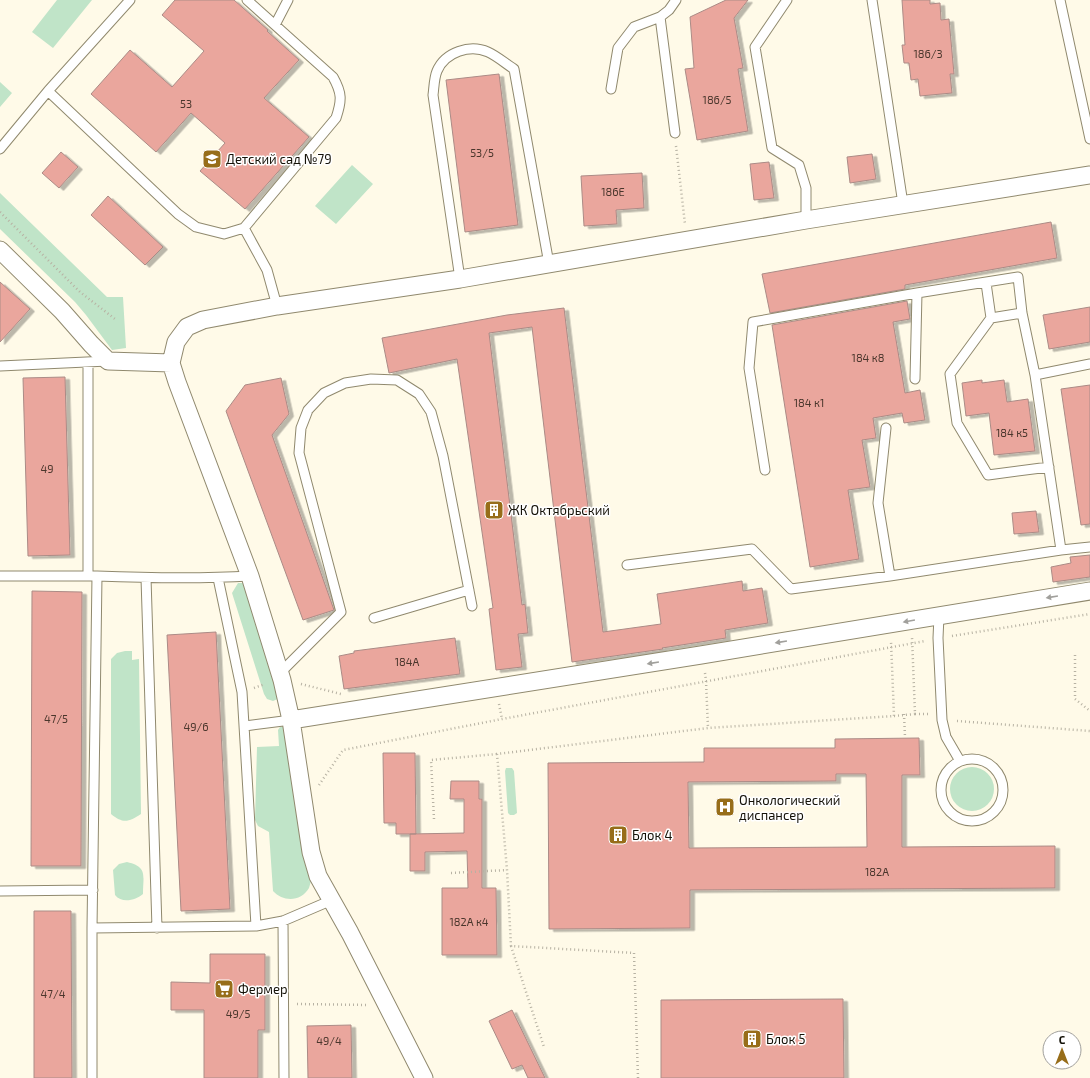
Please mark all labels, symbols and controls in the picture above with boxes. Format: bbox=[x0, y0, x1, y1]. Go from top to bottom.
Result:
house number: 186/3 bbox=[913, 47, 943, 60]
house number: 186/5 bbox=[703, 93, 732, 106]
house number: 53 bbox=[180, 97, 192, 110]
house number: 53/5 bbox=[470, 146, 494, 159]
school or university icon: Детский сад №79 bbox=[201, 148, 223, 170]
place label: Детский сад №79 bbox=[226, 151, 332, 167]
house number: 186Е bbox=[601, 185, 625, 198]
house number: 184 к8 bbox=[852, 351, 884, 364]
house number: 184 к1 bbox=[794, 396, 824, 409]
house number: 184 к5 bbox=[996, 426, 1028, 439]
house number: 49 bbox=[40, 462, 54, 475]
building icon: ЖК Октябрьский bbox=[483, 499, 505, 521]
place label: ЖК Октябрьский bbox=[508, 502, 610, 518]
one-way arrow bbox=[1045, 594, 1058, 600]
one-way arrow bbox=[903, 618, 916, 624]
one-way arrow bbox=[775, 639, 787, 645]
house number: 184А bbox=[395, 655, 419, 668]
one-way arrow bbox=[647, 660, 659, 666]
house number: 47/5 bbox=[44, 712, 68, 725]
house number: 49/6 bbox=[183, 720, 209, 733]
place label: Онкологический диспансер bbox=[739, 792, 840, 823]
hospital icon: Онкологический диспансер bbox=[714, 796, 736, 818]
building icon: Блок 4 bbox=[607, 824, 629, 846]
place label: Блок 4 bbox=[632, 827, 672, 843]
house number: 182А bbox=[865, 865, 889, 878]
house number: 182А к4 bbox=[449, 915, 489, 928]
supermarket icon: Фермер bbox=[213, 978, 235, 1000]
place label: Фермер bbox=[238, 981, 288, 997]
house number: 47/4 bbox=[41, 987, 66, 1000]
house number: 49/5 bbox=[226, 1007, 250, 1020]
building icon: Блок 5 bbox=[741, 1028, 763, 1050]
north arrow bbox=[1042, 1030, 1082, 1070]
place label: Блок 5 bbox=[766, 1031, 805, 1047]
text: С bbox=[1059, 1033, 1066, 1046]
house number: 49/4 bbox=[316, 1034, 342, 1047]

